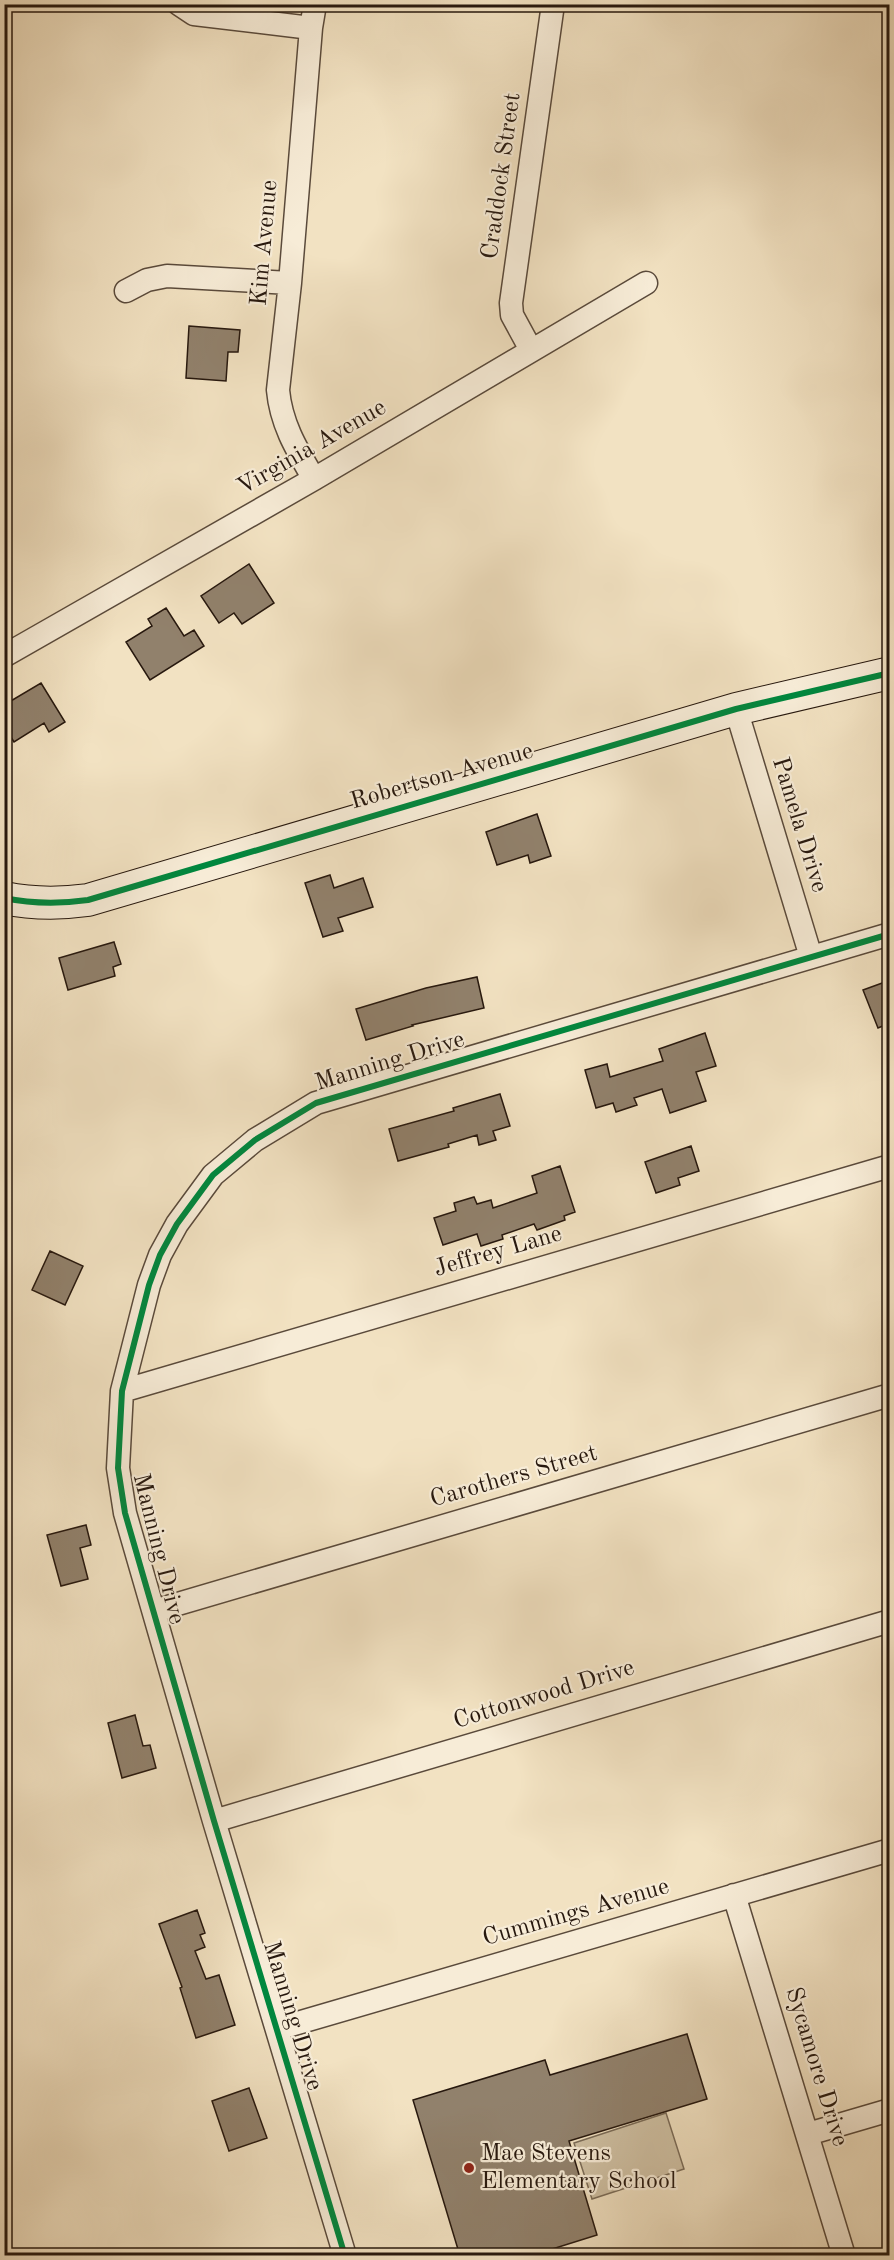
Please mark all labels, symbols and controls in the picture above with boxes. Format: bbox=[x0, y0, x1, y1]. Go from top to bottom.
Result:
street label: Craddock Street bbox=[478, 91, 526, 261]
street label: Kim Avenue bbox=[248, 179, 282, 307]
street label: Virginia Avenue bbox=[233, 396, 391, 500]
street label: Robertson Avenue bbox=[348, 739, 536, 815]
street label: Pamela Drive bbox=[767, 755, 831, 895]
street label: Manning Drive bbox=[313, 1028, 467, 1096]
street label: Jeffrey Lane bbox=[431, 1222, 565, 1282]
street label: Carothers Street bbox=[428, 1442, 600, 1512]
street label: Manning Drive bbox=[128, 1471, 188, 1627]
street label: Cottonwood Drive bbox=[451, 1656, 637, 1734]
street label: Cummings Avenue bbox=[480, 1875, 672, 1951]
street label: Manning Drive bbox=[258, 1939, 326, 2093]
street label: Sycamore Drive bbox=[780, 1985, 852, 2149]
place label: Mae Stevens Elementary School bbox=[481, 2142, 676, 2194]
marker: Mae Stevens Elementary School bbox=[462, 2161, 476, 2175]

